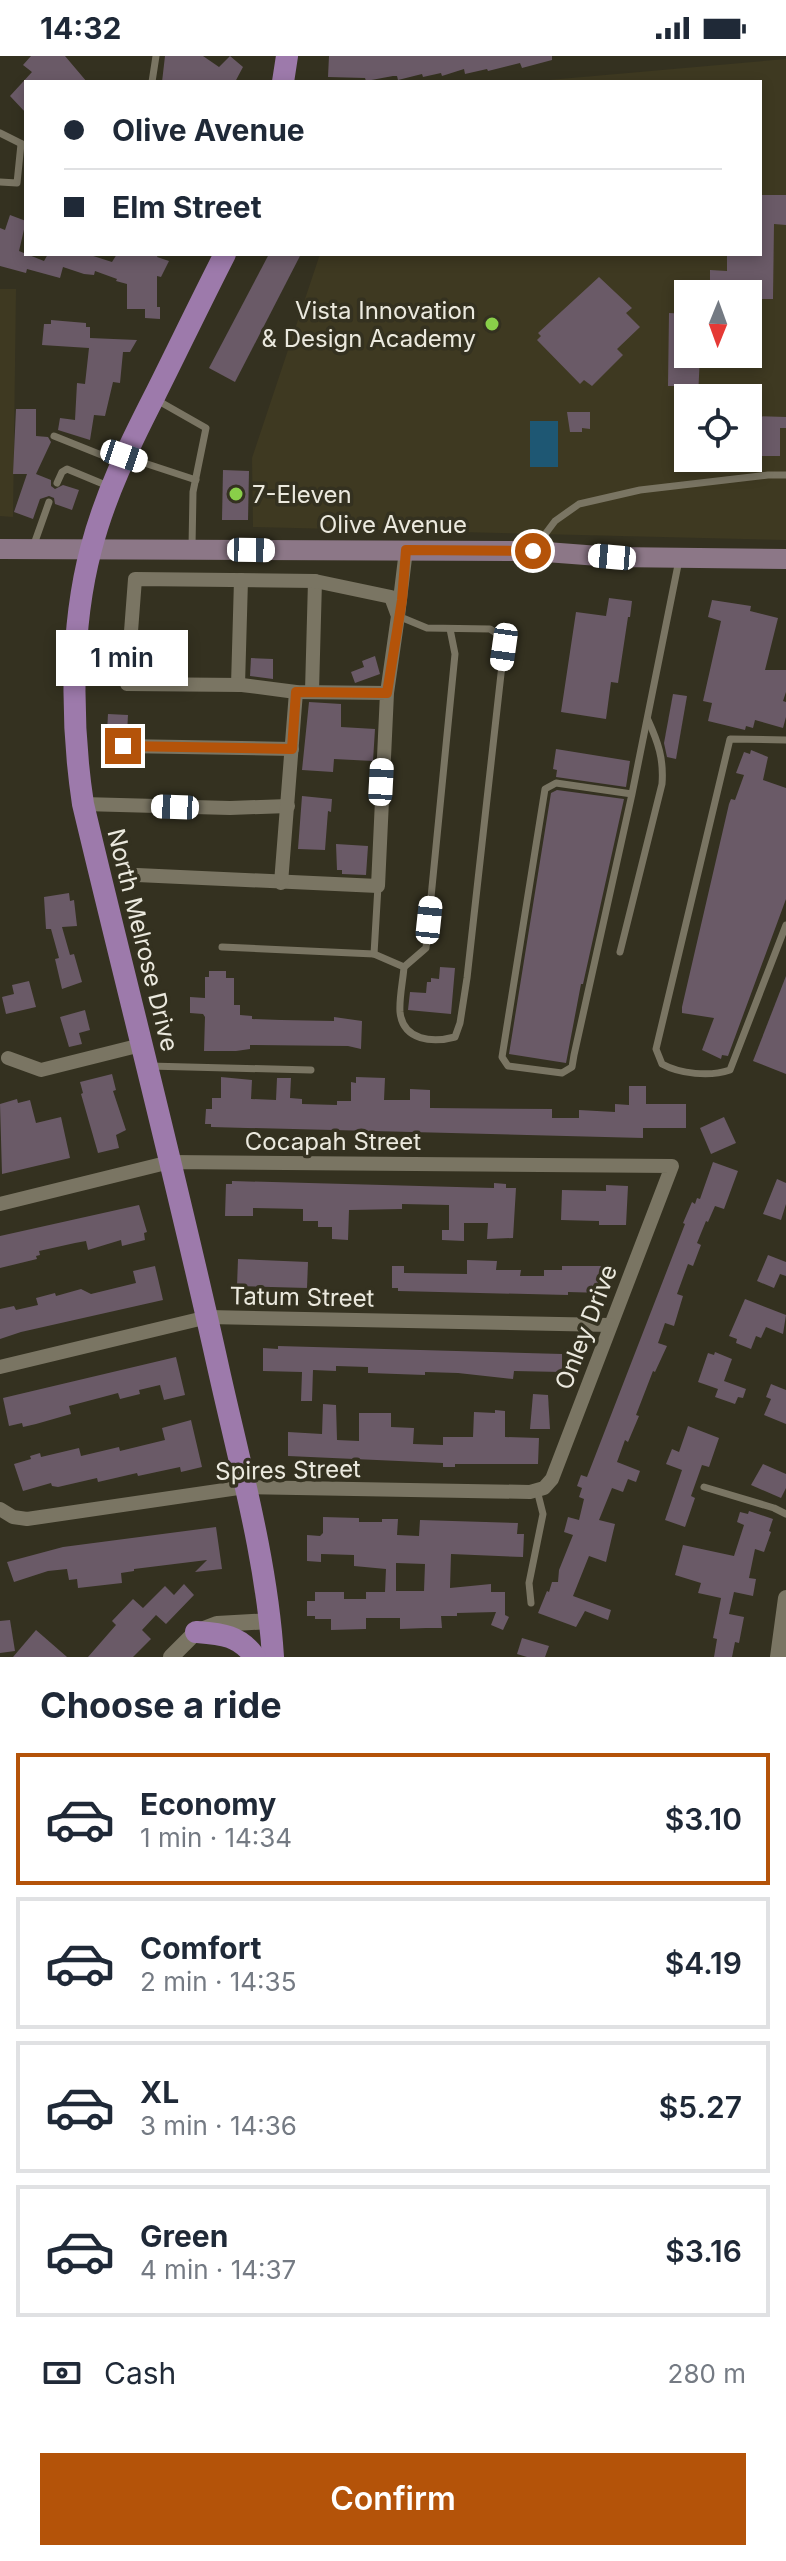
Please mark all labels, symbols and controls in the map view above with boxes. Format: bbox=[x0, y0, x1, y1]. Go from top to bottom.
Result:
text: 14:32 bbox=[40, 10, 122, 46]
text: Olive Avenue bbox=[112, 112, 305, 148]
text: Elm Street bbox=[112, 189, 262, 225]
north arrow bbox=[674, 280, 762, 368]
map controls bbox=[674, 280, 762, 472]
place label: Vista Innovation & Design Academy bbox=[262, 296, 476, 353]
marker: Vista Innovation & Design Academy bbox=[483, 315, 501, 333]
button: locate bbox=[674, 384, 762, 472]
car bbox=[97, 437, 151, 475]
place label: 7-Eleven bbox=[252, 480, 352, 509]
marker: 7-Eleven bbox=[227, 485, 245, 503]
street label: Olive Avenue bbox=[319, 510, 467, 539]
route start bbox=[515, 533, 551, 569]
car bbox=[227, 538, 275, 562]
car bbox=[587, 543, 637, 571]
car bbox=[489, 622, 519, 672]
callout: 1 min bbox=[57, 630, 189, 686]
text: 1 min bbox=[90, 642, 154, 673]
route end bbox=[105, 728, 141, 764]
car bbox=[368, 757, 394, 807]
car bbox=[151, 794, 199, 820]
street label: North Melrose Drive bbox=[101, 826, 185, 1054]
car bbox=[415, 895, 443, 945]
street label: Cocapah Street bbox=[245, 1127, 421, 1156]
street label: Onley Drive bbox=[549, 1260, 623, 1394]
street label: Tatum Street bbox=[229, 1281, 375, 1313]
street label: Spires Street bbox=[215, 1454, 361, 1486]
text: Choose a ride bbox=[40, 1683, 282, 1727]
icon: car bbox=[44, 1783, 116, 1855]
text: Economy bbox=[140, 1786, 276, 1822]
text: $3.10 bbox=[665, 1801, 742, 1837]
text: 1 min · 14:34 bbox=[140, 1822, 292, 1853]
icon: car bbox=[44, 1927, 116, 1999]
text: Comfort bbox=[140, 1930, 261, 1966]
text: $4.19 bbox=[665, 1945, 742, 1981]
text: 2 min · 14:35 bbox=[140, 1966, 296, 1997]
icon: car bbox=[44, 2071, 116, 2143]
text: XL bbox=[140, 2074, 179, 2110]
text: $5.27 bbox=[659, 2089, 742, 2125]
text: 3 min · 14:36 bbox=[140, 2110, 297, 2141]
icon: car bbox=[44, 2215, 116, 2287]
text: Green bbox=[140, 2218, 228, 2254]
text: $3.16 bbox=[665, 2233, 742, 2269]
text: 4 min · 14:37 bbox=[140, 2254, 296, 2285]
icon: cash bbox=[40, 2351, 84, 2395]
text: Cash bbox=[104, 2355, 176, 2391]
text: 280 m bbox=[668, 2358, 746, 2389]
button: Confirm bbox=[40, 2453, 746, 2545]

